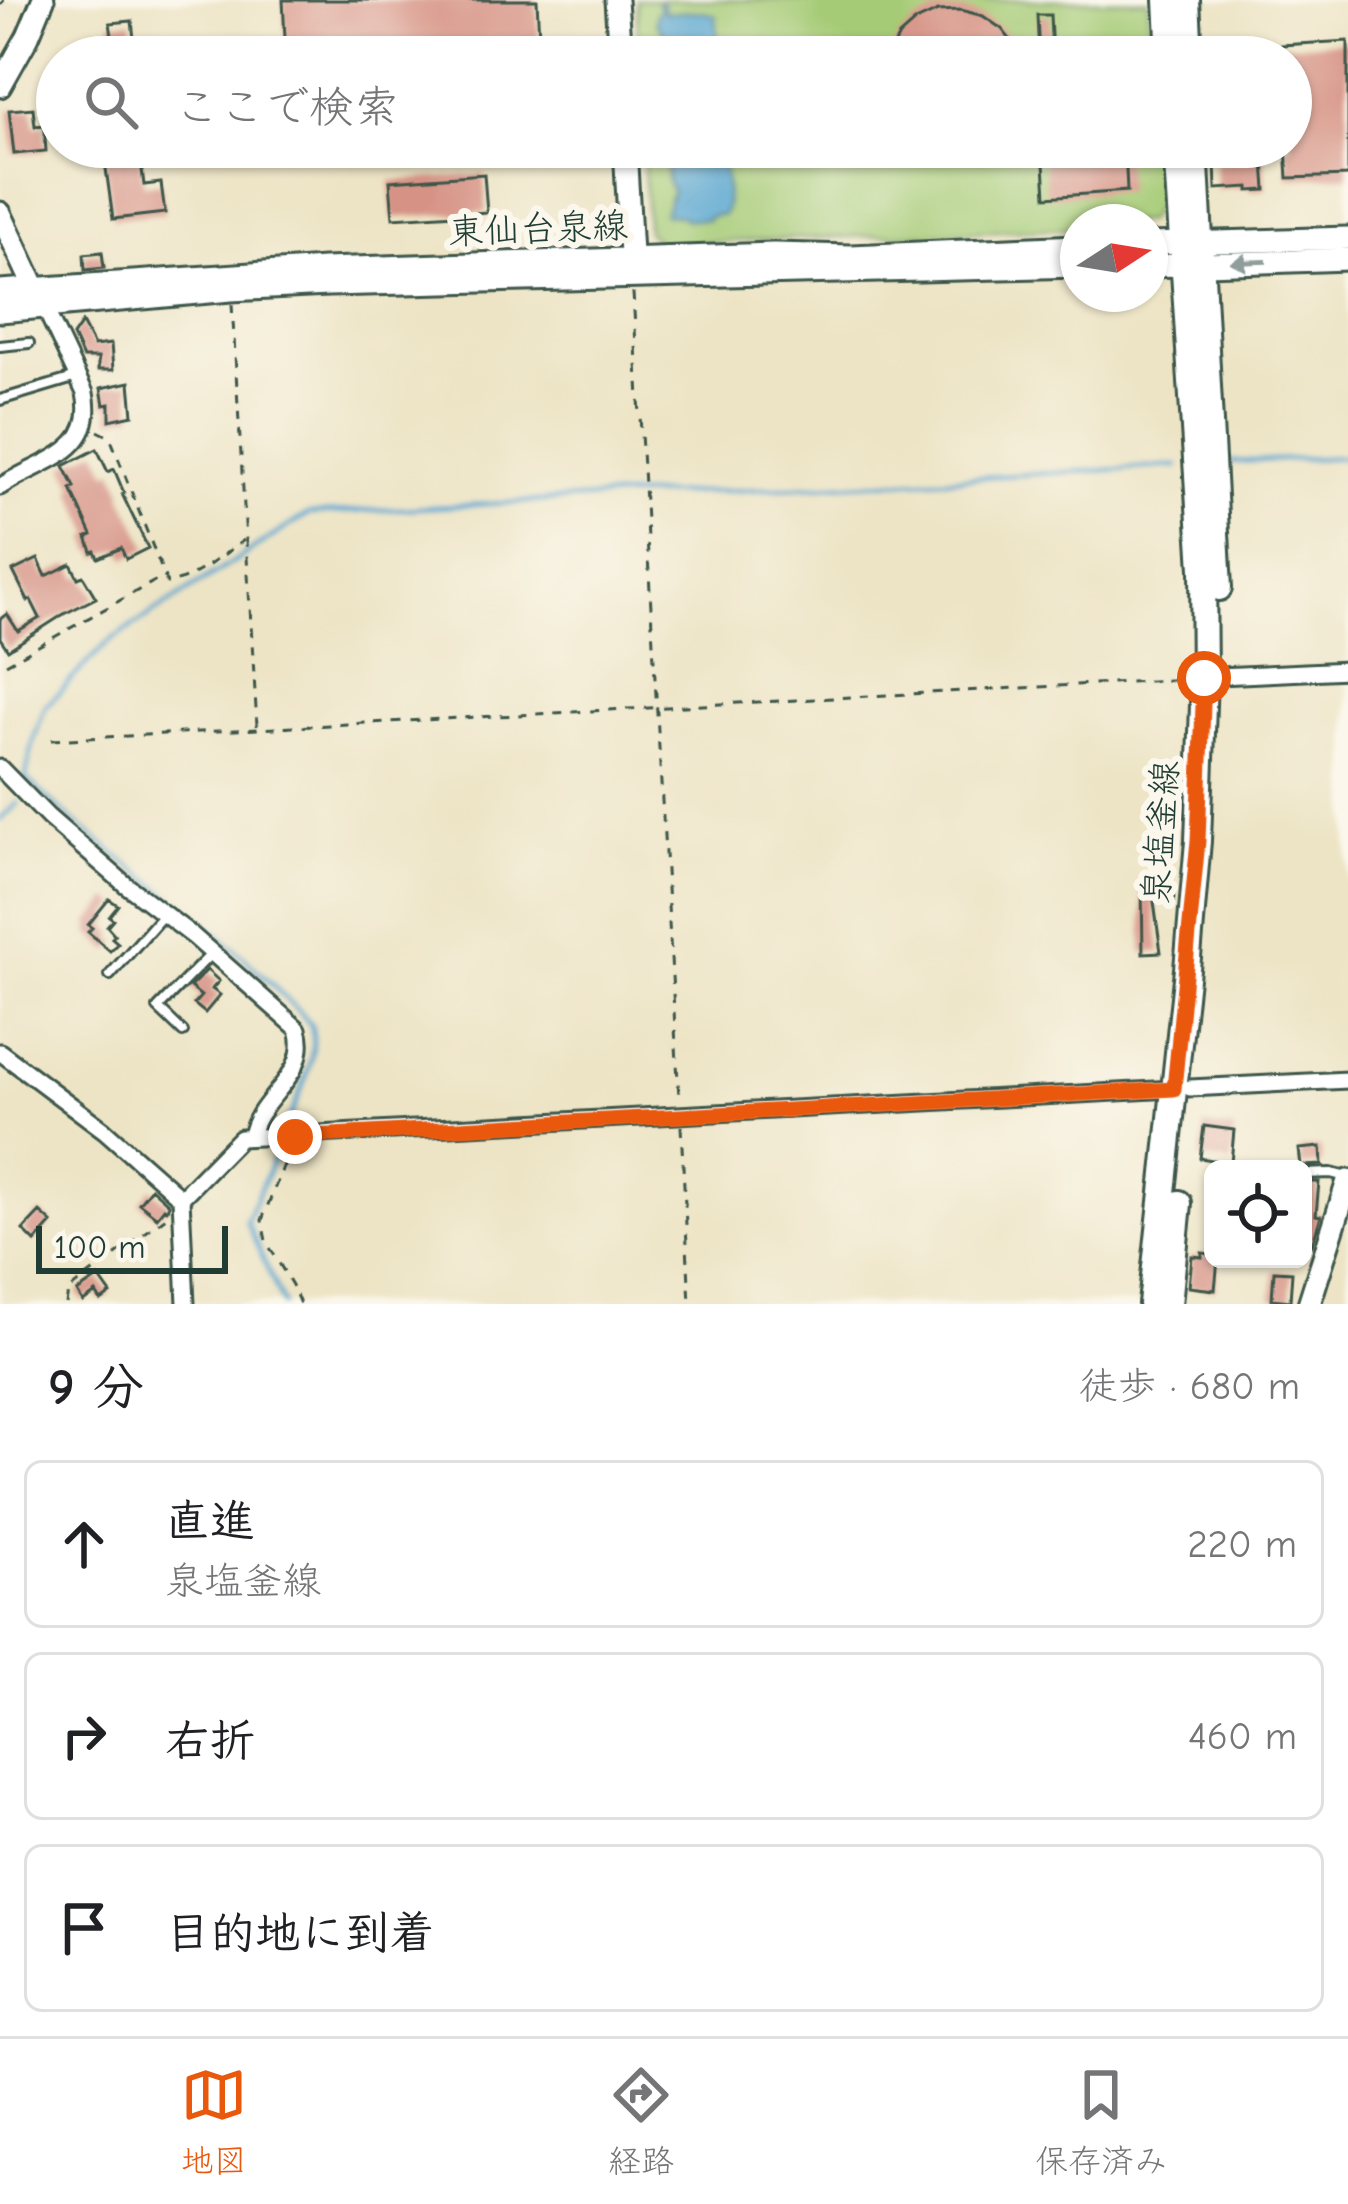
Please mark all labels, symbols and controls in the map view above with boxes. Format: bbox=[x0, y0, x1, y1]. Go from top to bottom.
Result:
search box bbox=[36, 36, 1312, 168]
icon: search bbox=[78, 69, 144, 135]
text: ここで検索 bbox=[174, 81, 399, 133]
north arrow bbox=[1060, 204, 1168, 312]
street label: 東仙台泉線 bbox=[447, 205, 629, 253]
one-way arrow bbox=[1229, 253, 1267, 272]
route start bbox=[1177, 651, 1231, 705]
street label: 泉塩釜線 bbox=[1136, 759, 1186, 905]
route end bbox=[268, 1110, 322, 1164]
map controls bbox=[1204, 1160, 1312, 1268]
button: locate bbox=[1204, 1160, 1312, 1268]
scale bar bbox=[36, 1220, 228, 1273]
text: 100 m bbox=[54, 1228, 146, 1266]
text: 9 分 bbox=[48, 1358, 144, 1417]
text: 徒歩 · 680 m bbox=[1079, 1364, 1300, 1409]
text: 直進 bbox=[165, 1495, 255, 1547]
icon: ahead bbox=[51, 1511, 117, 1577]
text: 220 m bbox=[1187, 1522, 1297, 1567]
text: 泉塩釜線 bbox=[165, 1559, 321, 1604]
icon: right bbox=[51, 1703, 117, 1769]
text: 460 m bbox=[1188, 1714, 1297, 1759]
text: 右折 bbox=[165, 1715, 255, 1767]
icon: arrive bbox=[51, 1895, 117, 1961]
text: 目的地に到着 bbox=[165, 1907, 435, 1959]
tab: 地図 bbox=[181, 2062, 247, 2182]
tab: 経路 bbox=[608, 2062, 674, 2182]
tab: 保存済み bbox=[1035, 2062, 1167, 2182]

